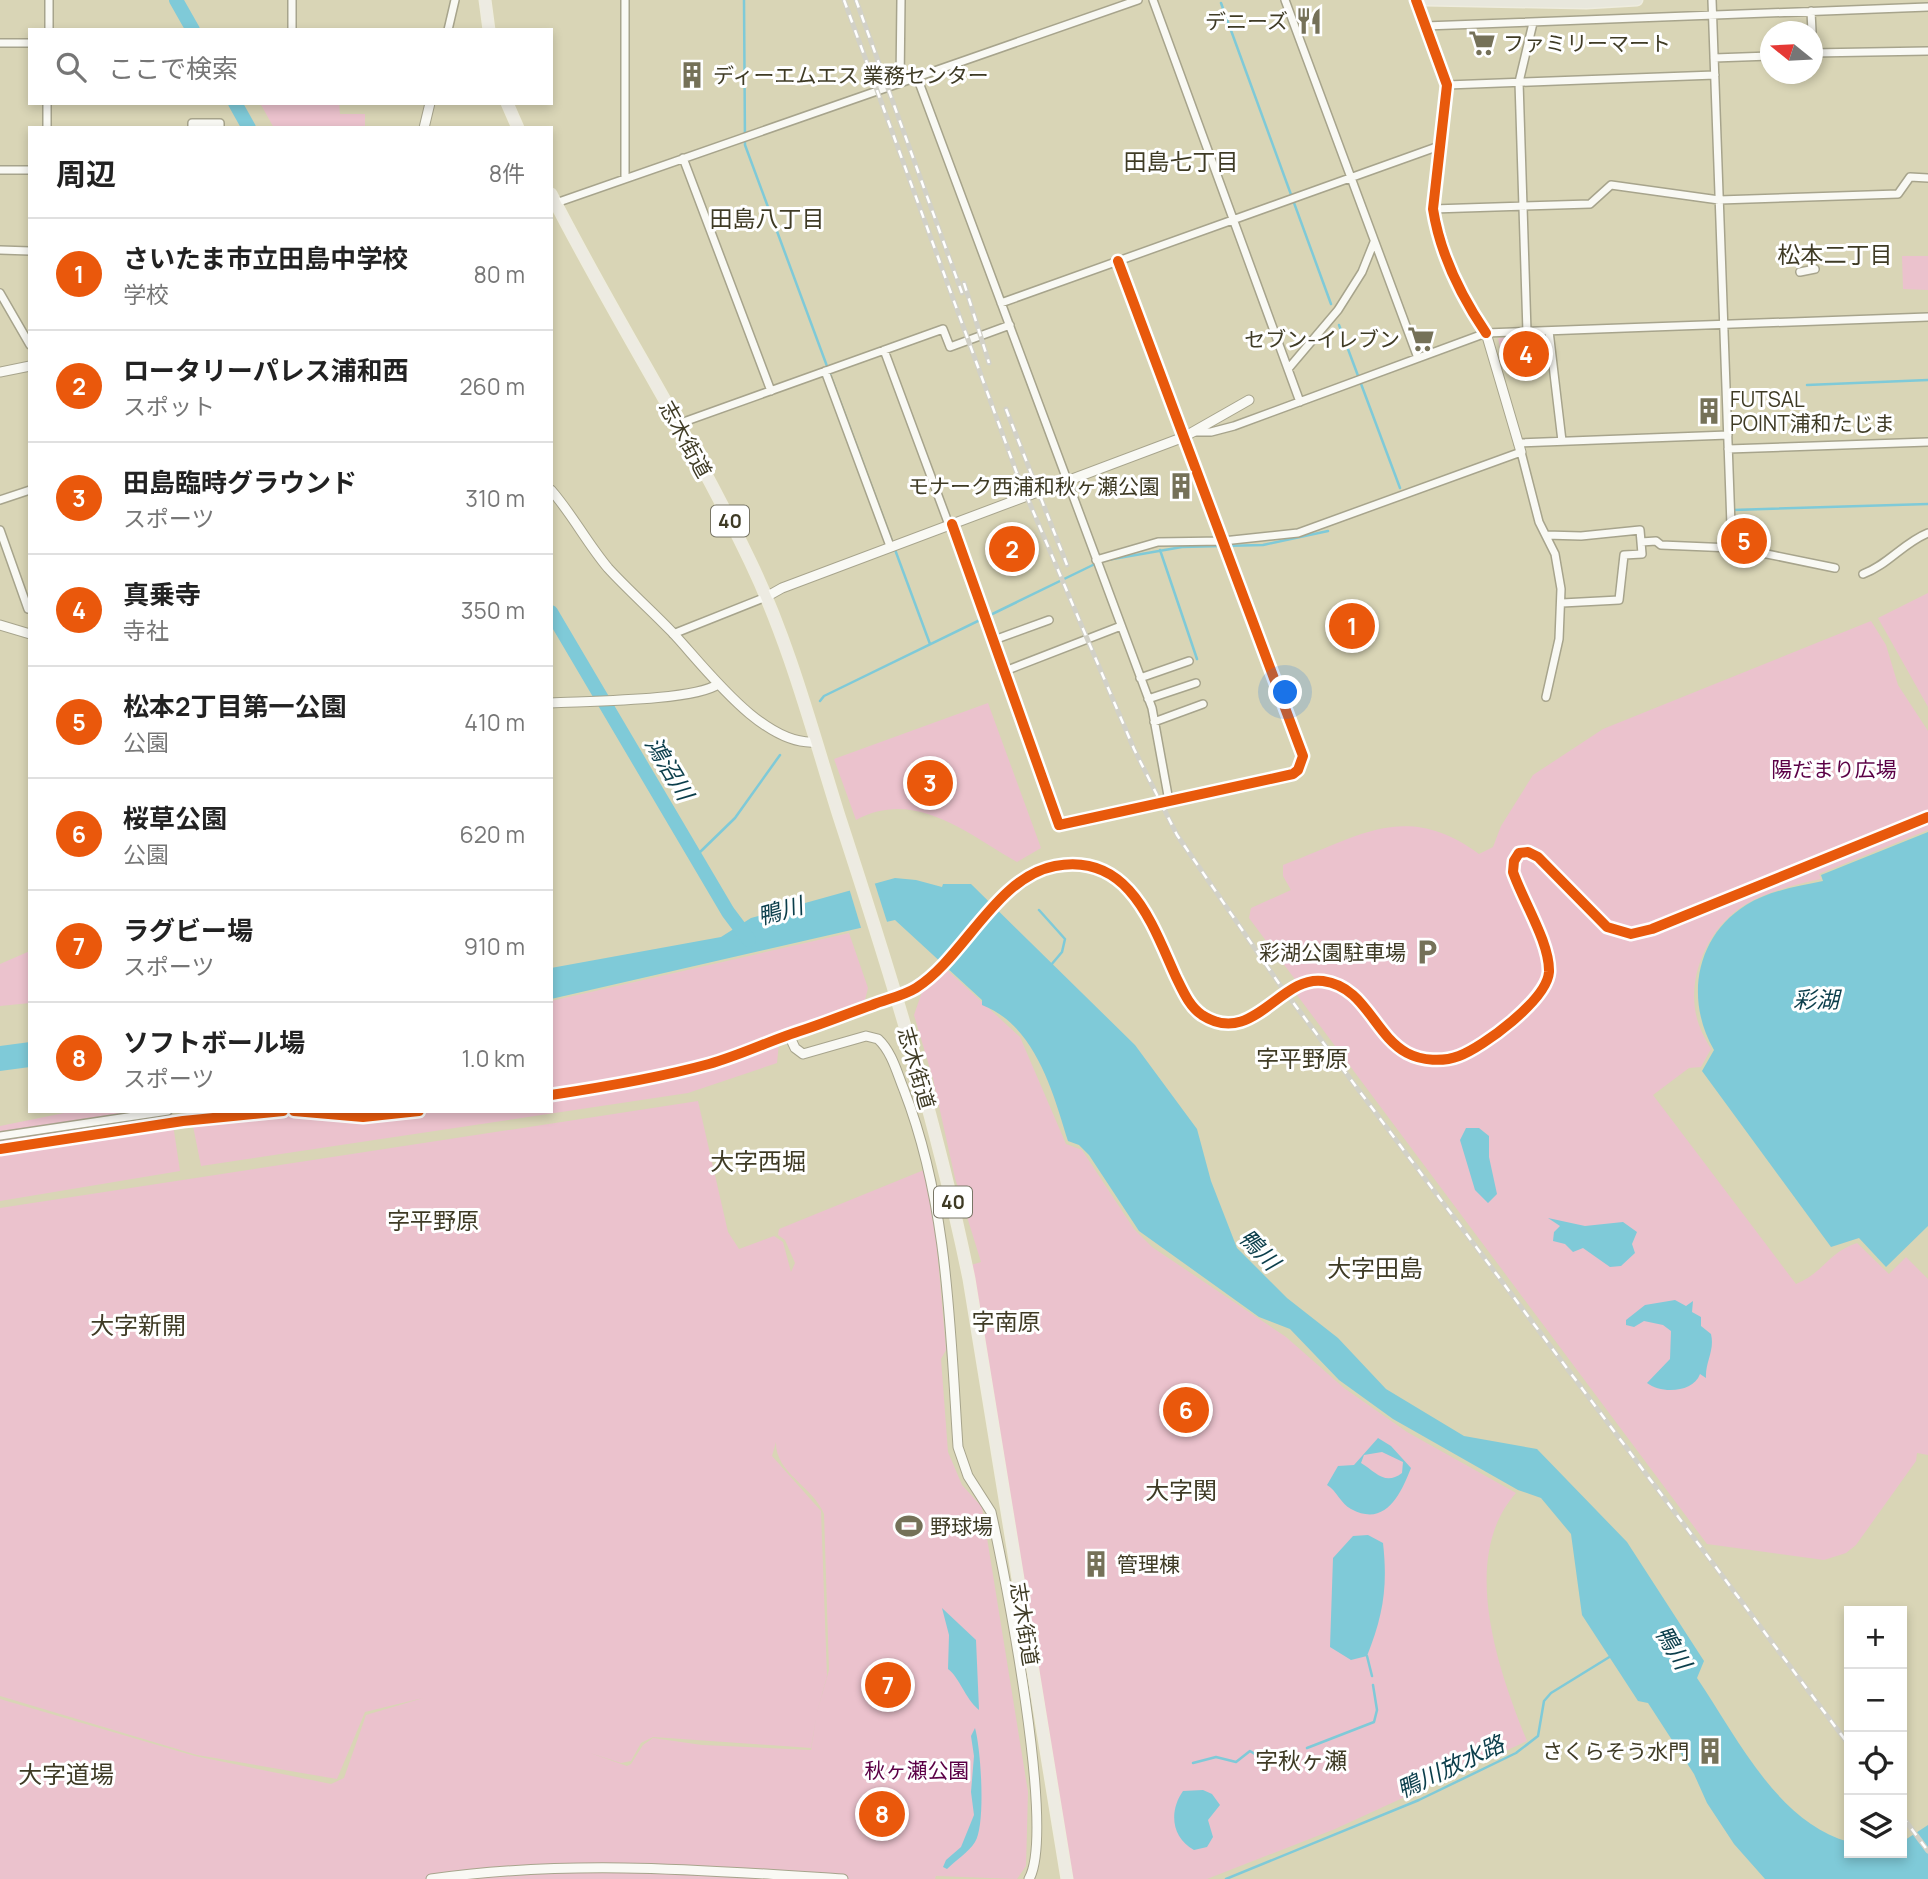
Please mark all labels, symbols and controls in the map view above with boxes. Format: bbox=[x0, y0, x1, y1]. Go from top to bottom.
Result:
restaurant icon: デニーズ bbox=[1294, 6, 1324, 36]
place label: デニーズ bbox=[1205, 7, 1288, 35]
north arrow bbox=[1760, 21, 1823, 84]
search box bbox=[28, 28, 553, 105]
supermarket icon: ファミリーマート bbox=[1467, 28, 1497, 58]
place label: ファミリーマート bbox=[1503, 29, 1671, 57]
icon: search bbox=[52, 48, 90, 86]
text: ここで検索 bbox=[108, 50, 238, 86]
building icon: ディーエムエス 業務センター bbox=[677, 60, 707, 90]
place label: ディーエムエス 業務センター bbox=[713, 61, 989, 89]
district label: 田島七丁目 bbox=[1124, 145, 1239, 177]
text: 周辺 bbox=[56, 153, 116, 194]
text: 8件 bbox=[489, 157, 525, 189]
district label: 田島八丁目 bbox=[710, 202, 825, 234]
district label: 松本二丁目 bbox=[1778, 238, 1893, 270]
text: さいたま市立田島中学校 bbox=[123, 240, 408, 276]
text: 1 bbox=[74, 258, 84, 290]
text: 80 m bbox=[474, 258, 525, 290]
text: 学校 bbox=[123, 278, 169, 310]
supermarket icon: セブン-イレブン bbox=[1406, 324, 1436, 354]
place label: セブン-イレブン bbox=[1244, 325, 1400, 353]
pin: 4 bbox=[1503, 328, 1549, 380]
text: ロータリーパレス浦和西 bbox=[123, 352, 409, 388]
text: 2 bbox=[72, 370, 86, 402]
text: 260 m bbox=[459, 370, 525, 402]
place label: FUTSAL POINT浦和たじま bbox=[1730, 385, 1895, 437]
text: スポット bbox=[123, 390, 215, 422]
street label: 志木街道 bbox=[653, 395, 719, 483]
building icon: FUTSAL POINT浦和たじま bbox=[1694, 396, 1724, 426]
text: 田島臨時グラウンド bbox=[123, 464, 357, 500]
building icon: モナーク西浦和秋ヶ瀬公園 bbox=[1166, 471, 1196, 501]
place label: モナーク西浦和秋ヶ瀬公園 bbox=[908, 472, 1160, 500]
text: 3 bbox=[72, 482, 86, 514]
text: 310 m bbox=[465, 482, 525, 514]
text: スポーツ bbox=[123, 502, 215, 534]
road number: 40 bbox=[711, 506, 749, 536]
pin: 5 bbox=[1721, 515, 1767, 567]
pin: 2 bbox=[989, 523, 1035, 575]
text: 真乗寺 bbox=[123, 576, 201, 612]
text: 4 bbox=[72, 594, 86, 626]
text: 350 m bbox=[461, 594, 525, 626]
pin: 1 bbox=[1329, 600, 1375, 652]
text: 寺社 bbox=[123, 614, 169, 646]
your location bbox=[1268, 675, 1302, 709]
text: 松本2丁目第一公園 bbox=[123, 688, 346, 724]
text: 5 bbox=[72, 706, 86, 738]
text: 410 m bbox=[464, 706, 525, 738]
text: 公園 bbox=[123, 726, 169, 758]
water label: 鴻沼川 bbox=[639, 730, 703, 808]
park label: 陽だまり広場 bbox=[1771, 755, 1897, 783]
pin: 3 bbox=[907, 757, 953, 809]
text: 桜草公園 bbox=[123, 800, 227, 836]
text: 6 bbox=[72, 818, 86, 850]
text: 620 m bbox=[459, 818, 525, 850]
text: 公園 bbox=[123, 838, 169, 870]
water label: 鴨川 bbox=[753, 887, 809, 932]
text: ラグビー場 bbox=[123, 912, 253, 948]
text: 7 bbox=[73, 930, 85, 962]
text: 910 m bbox=[464, 930, 525, 962]
parking icon: 彩湖公園駐車場 bbox=[1412, 937, 1442, 967]
place label: 彩湖公園駐車場 bbox=[1259, 938, 1406, 966]
text: スポーツ bbox=[123, 950, 215, 982]
water label: 彩湖 bbox=[1793, 983, 1842, 1015]
text: ソフトボール場 bbox=[123, 1024, 305, 1060]
street label: 志木街道 bbox=[892, 1024, 942, 1112]
text: 8 bbox=[72, 1042, 86, 1074]
text: 1.0 km bbox=[462, 1042, 525, 1074]
district label: 字平野原 bbox=[1256, 1042, 1348, 1074]
text: スポーツ bbox=[123, 1062, 215, 1094]
district label: 大字西堀 bbox=[710, 1144, 806, 1177]
road number: 40 bbox=[934, 1186, 972, 1218]
district label: 字平野原 bbox=[387, 1204, 479, 1236]
water label: 鴨川 bbox=[1233, 1221, 1290, 1279]
district label: 大字田島 bbox=[1327, 1251, 1423, 1284]
district label: 字南原 bbox=[972, 1305, 1041, 1337]
district label: 大字新開 bbox=[90, 1308, 186, 1341]
pin: 6 bbox=[1163, 1384, 1209, 1436]
district label: 大字関 bbox=[1145, 1473, 1217, 1506]
sports icon: 野球場 bbox=[894, 1511, 924, 1541]
place label: 野球場 bbox=[930, 1512, 993, 1540]
building icon: 管理棟 bbox=[1081, 1549, 1111, 1579]
place label: 管理棟 bbox=[1117, 1550, 1180, 1578]
street label: 志木街道 bbox=[1005, 1580, 1045, 1668]
map controls bbox=[1844, 1606, 1907, 1858]
button: + bbox=[1844, 1606, 1907, 1669]
water label: 鴨川 bbox=[1648, 1619, 1701, 1678]
pin: 7 bbox=[865, 1659, 911, 1711]
button: − bbox=[1844, 1669, 1907, 1732]
water label: 鴨川放水路 bbox=[1391, 1726, 1511, 1805]
button: locate bbox=[1844, 1732, 1907, 1795]
building icon: さくらそう水門 bbox=[1695, 1736, 1725, 1766]
place label: さくらそう水門 bbox=[1542, 1737, 1689, 1765]
district label: 字秋ヶ瀬 bbox=[1255, 1744, 1347, 1776]
park label: 秋ヶ瀬公園 bbox=[865, 1756, 970, 1784]
district label: 大字道場 bbox=[18, 1757, 114, 1790]
pin: 8 bbox=[859, 1788, 905, 1840]
button: layers bbox=[1844, 1795, 1907, 1858]

